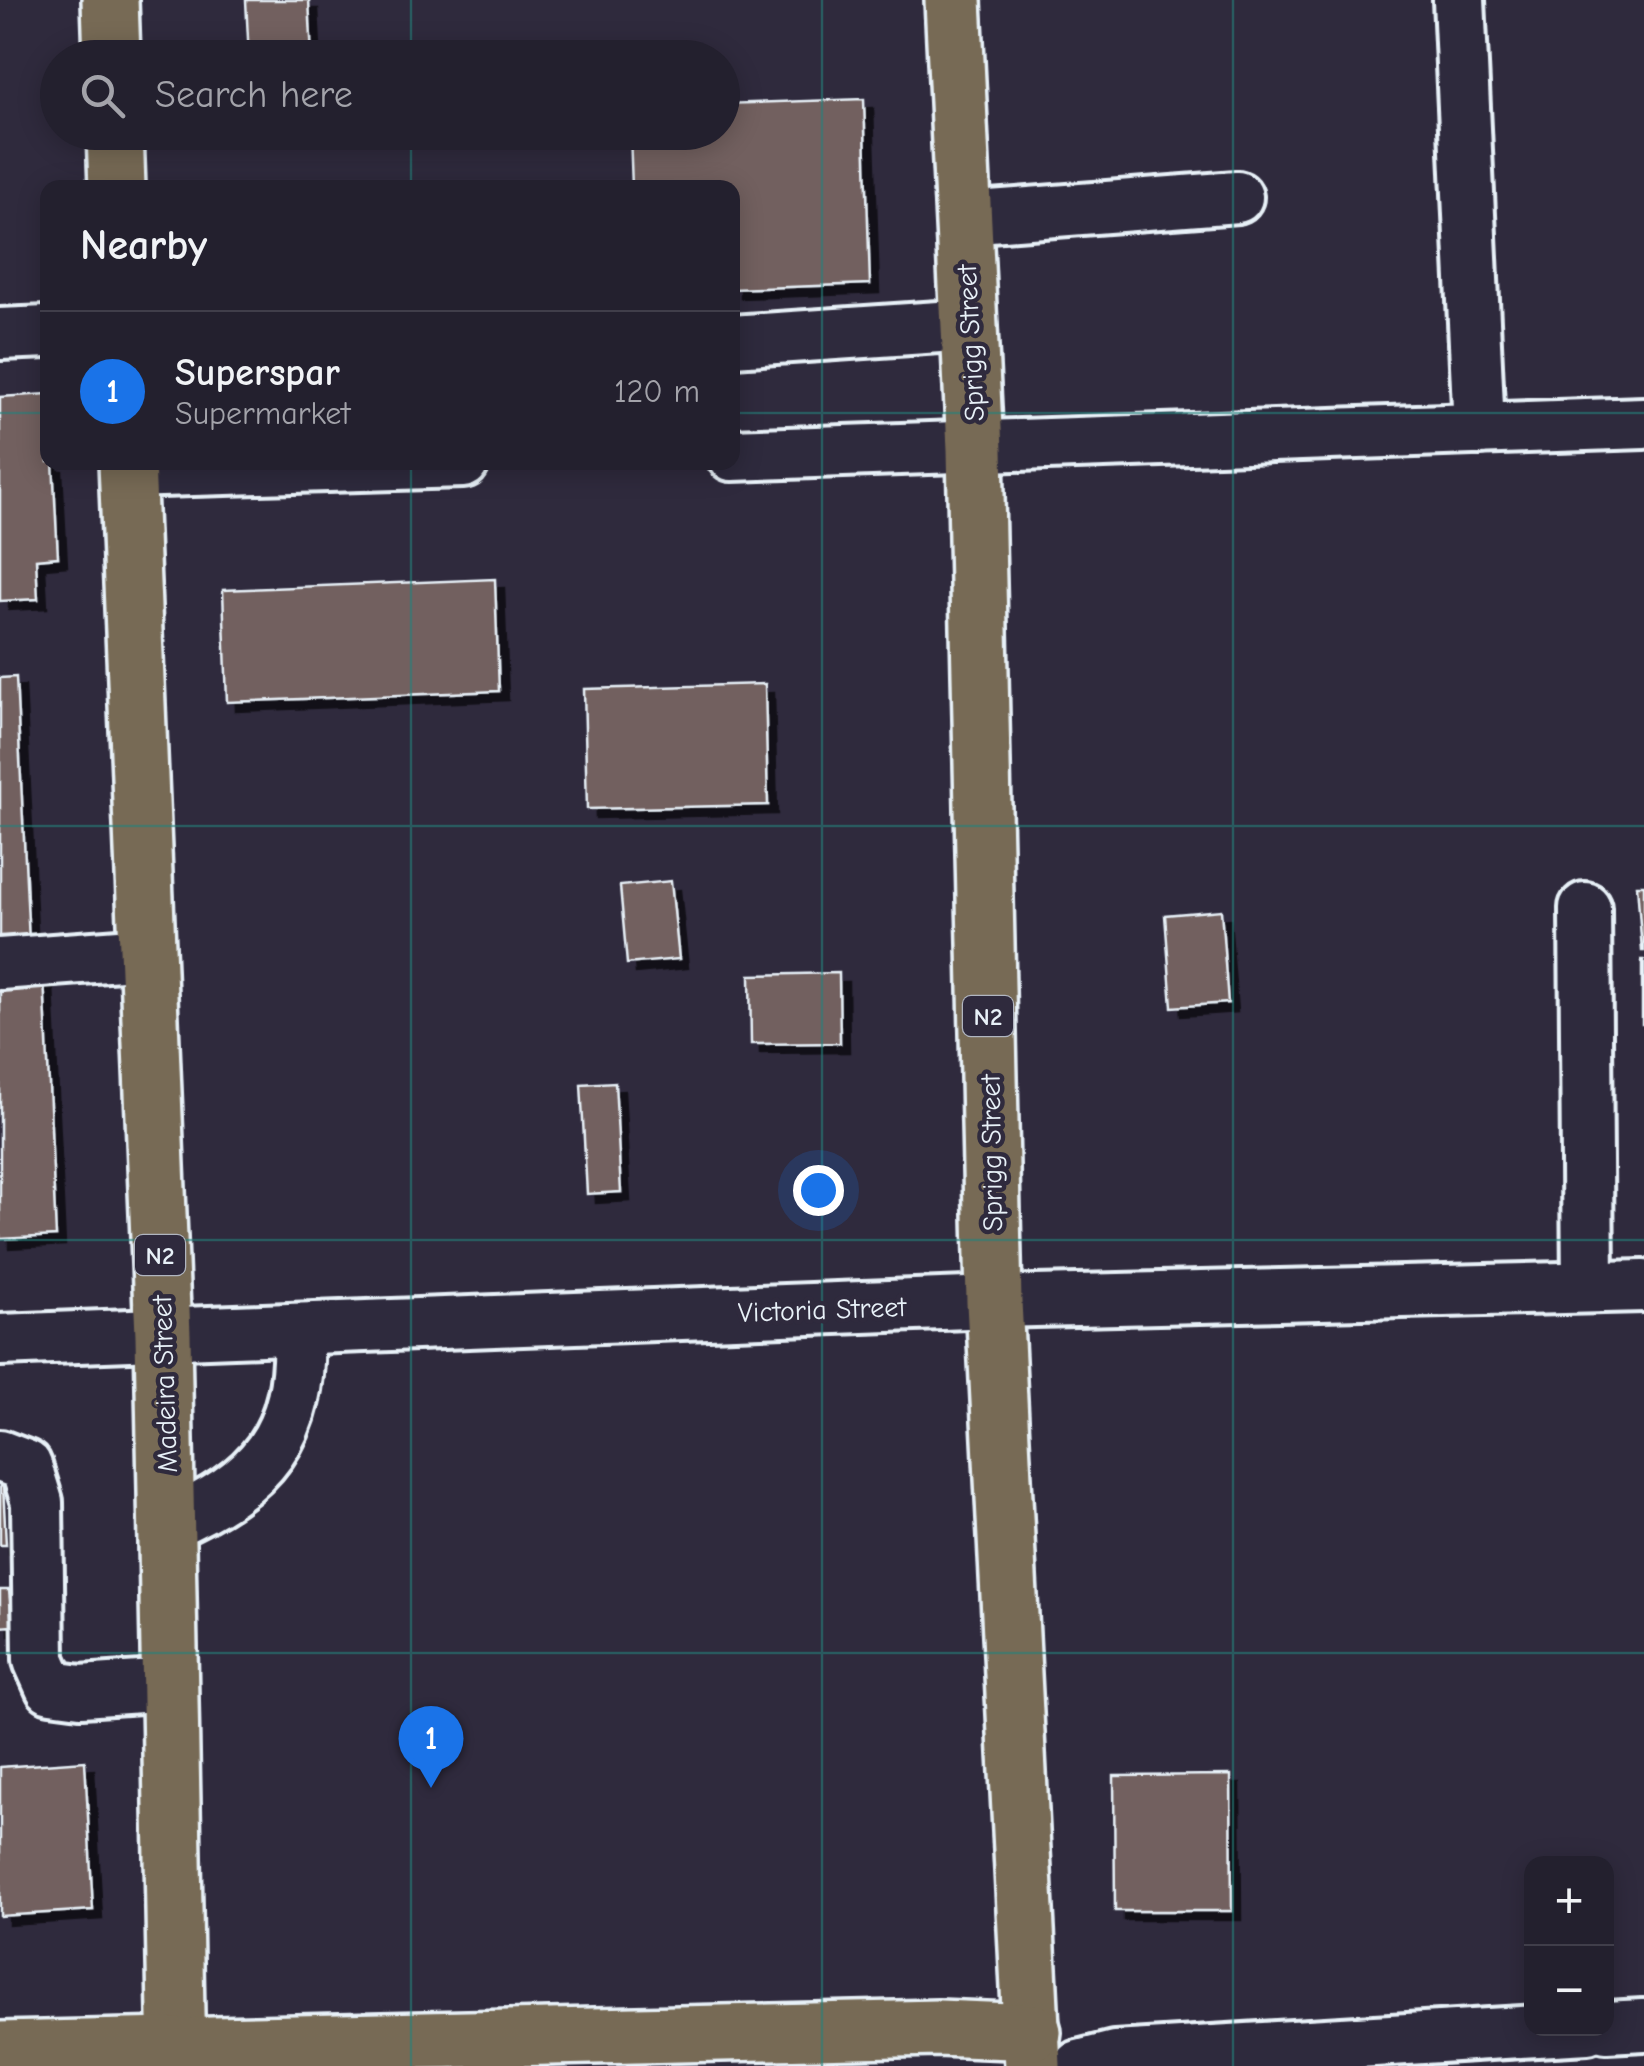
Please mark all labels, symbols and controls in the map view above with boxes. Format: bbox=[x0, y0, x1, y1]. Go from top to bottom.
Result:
search box bbox=[40, 40, 740, 150]
icon: search bbox=[75, 68, 130, 123]
text: Search here bbox=[155, 73, 353, 117]
text: Nearby bbox=[80, 221, 207, 270]
street label: Sprigg Street bbox=[951, 263, 991, 422]
text: Superspar bbox=[175, 351, 340, 395]
text: 1 bbox=[106, 373, 119, 410]
text: 120 m bbox=[614, 373, 700, 410]
text: Supermarket bbox=[175, 395, 350, 432]
road number: N2 bbox=[963, 996, 1013, 1036]
street label: Sprigg Street bbox=[975, 1073, 1009, 1232]
your location bbox=[793, 1165, 844, 1216]
road number: N2 bbox=[135, 1235, 185, 1275]
street label: Victoria Street bbox=[737, 1291, 908, 1329]
street label: Madeira Street bbox=[146, 1294, 184, 1473]
pin: 1 bbox=[398, 1706, 464, 1788]
map controls bbox=[1524, 1856, 1614, 2036]
button: + bbox=[1524, 1856, 1614, 1946]
button: − bbox=[1524, 1946, 1614, 2036]

